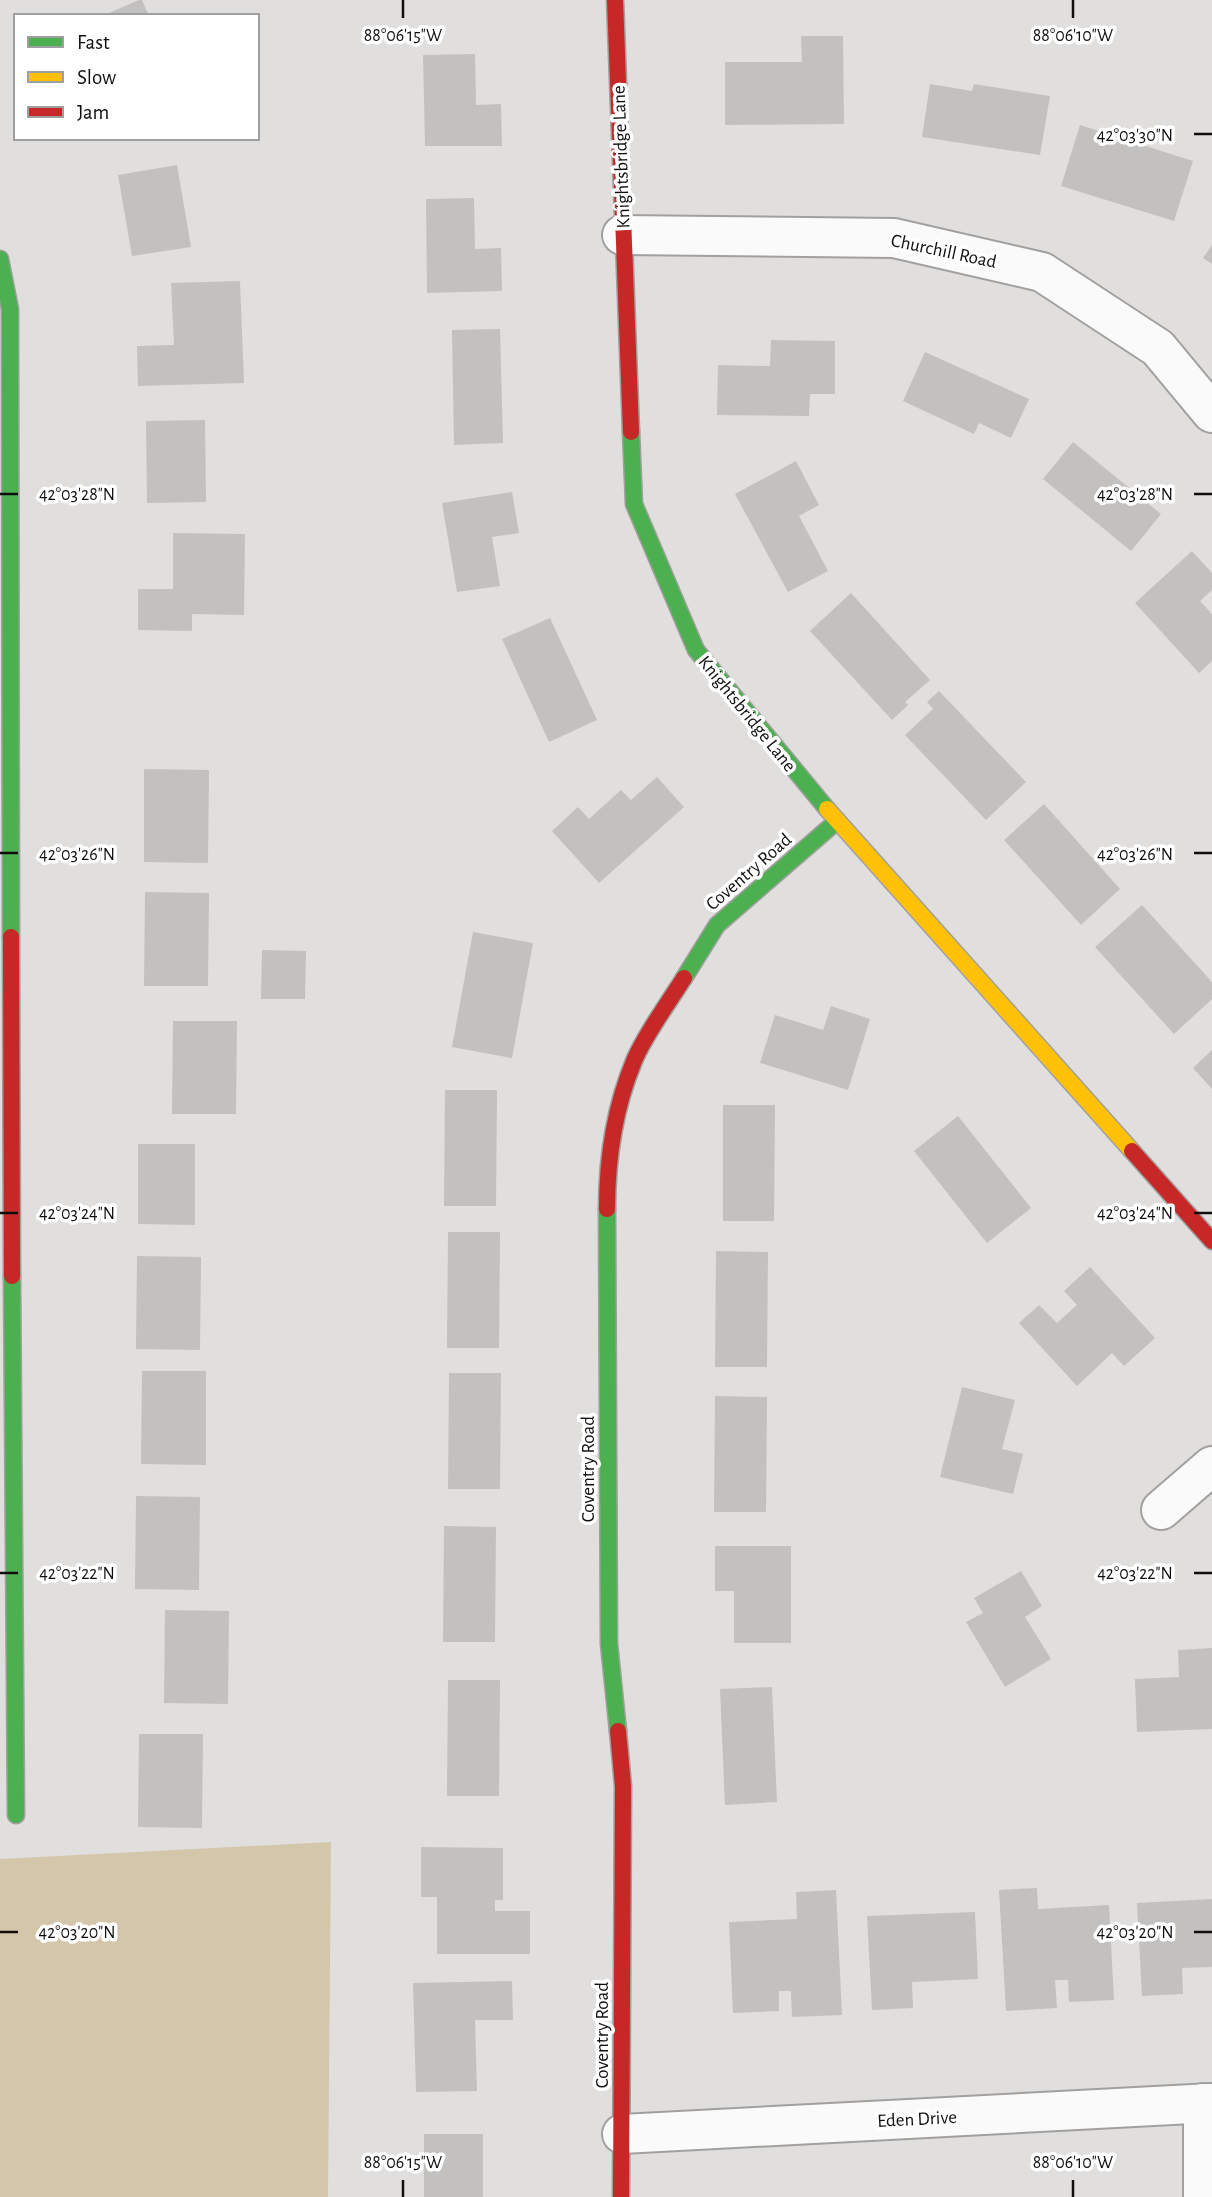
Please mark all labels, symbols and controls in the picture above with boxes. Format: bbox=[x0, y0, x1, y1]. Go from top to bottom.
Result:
legend bbox=[14, 14, 259, 140]
text: 88°06'15"W bbox=[364, 27, 442, 45]
text: 88°06'10"W bbox=[1033, 27, 1113, 45]
text: Fast bbox=[77, 32, 110, 53]
text: Slow bbox=[77, 67, 116, 88]
street label: Knightsbridge Lane bbox=[610, 85, 633, 229]
text: Jam bbox=[77, 102, 109, 123]
text: 42°03'30"N bbox=[1097, 127, 1173, 145]
street label: Churchill Road bbox=[889, 231, 998, 272]
text: 42°03'28"N bbox=[39, 486, 115, 504]
text: 42°03'28"N bbox=[1097, 486, 1173, 504]
street label: Knightsbridge Lane bbox=[694, 652, 799, 776]
street label: Coventry Road bbox=[703, 830, 795, 914]
text: 42°03'26"N bbox=[39, 846, 115, 864]
text: 42°03'26"N bbox=[1097, 846, 1173, 864]
text: 42°03'24"N bbox=[39, 1205, 115, 1223]
text: 42°03'24"N bbox=[1097, 1205, 1173, 1223]
street label: Coventry Road bbox=[579, 1416, 598, 1522]
text: 42°03'22"N bbox=[39, 1565, 115, 1583]
text: 42°03'22"N bbox=[1097, 1565, 1173, 1583]
text: 42°03'20"N bbox=[38, 1924, 116, 1942]
text: 42°03'20"N bbox=[1096, 1924, 1174, 1942]
street label: Coventry Road bbox=[593, 1982, 612, 2088]
street label: Eden Drive bbox=[877, 2108, 957, 2131]
text: 88°06'15"W bbox=[364, 2154, 442, 2172]
text: 88°06'10"W bbox=[1033, 2154, 1113, 2172]

